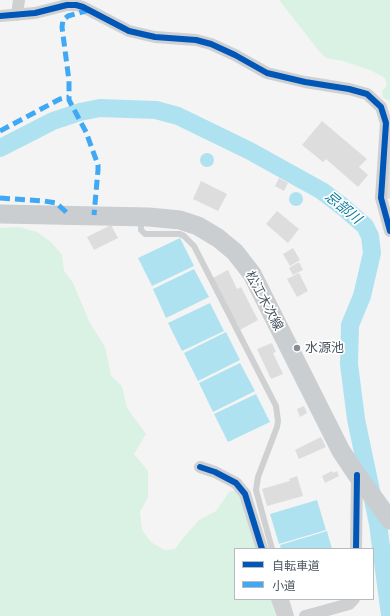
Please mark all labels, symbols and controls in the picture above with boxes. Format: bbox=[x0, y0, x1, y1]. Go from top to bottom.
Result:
water label: 忌部川 bbox=[321, 188, 365, 228]
street label: 松江木次線 bbox=[242, 269, 286, 333]
place label: 水源池 bbox=[305, 340, 344, 356]
marker: 水源池 bbox=[292, 343, 302, 353]
legend bbox=[234, 548, 374, 600]
text: 自転車道 bbox=[272, 558, 320, 573]
text: 小道 bbox=[272, 578, 296, 593]

